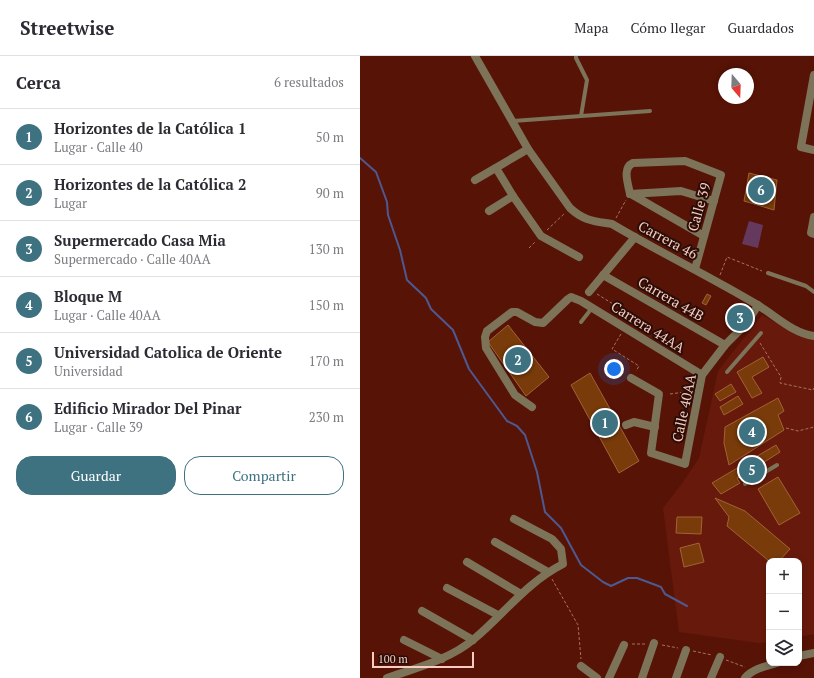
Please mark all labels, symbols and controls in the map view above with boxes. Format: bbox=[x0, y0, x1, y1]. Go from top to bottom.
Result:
text: Streetwise bbox=[20, 15, 114, 40]
text: Mapa bbox=[574, 18, 609, 37]
text: Cómo llegar bbox=[631, 18, 705, 37]
text: Guardados bbox=[727, 18, 794, 37]
north arrow bbox=[718, 68, 754, 104]
text: Cerca bbox=[16, 71, 61, 94]
text: 6 resultados bbox=[274, 73, 344, 91]
text: Horizontes de la Católica 1 bbox=[54, 118, 246, 138]
text: 1 bbox=[25, 128, 33, 146]
text: 50 m bbox=[316, 128, 344, 146]
text: Lugar · Calle 40 bbox=[54, 138, 143, 156]
text: Horizontes de la Católica 2 bbox=[54, 174, 246, 194]
pin: 6 bbox=[748, 175, 774, 205]
street label: Calle 39 bbox=[683, 180, 715, 233]
text: 2 bbox=[25, 184, 33, 202]
text: 90 m bbox=[316, 184, 344, 202]
text: Lugar bbox=[54, 194, 87, 212]
street label: Carrera 46 bbox=[635, 216, 702, 263]
text: Supermercado Casa Mia bbox=[54, 230, 226, 250]
text: 3 bbox=[25, 240, 33, 258]
text: 130 m bbox=[309, 240, 344, 258]
text: Supermercado · Calle 40AA bbox=[54, 250, 211, 268]
street label: Carrera 44B bbox=[635, 272, 708, 325]
text: Bloque M bbox=[54, 286, 122, 306]
text: 4 bbox=[25, 296, 33, 314]
text: 150 m bbox=[309, 296, 344, 314]
street label: Carrera 44AA bbox=[608, 296, 689, 357]
pin: 3 bbox=[727, 303, 753, 333]
text: Lugar · Calle 40AA bbox=[54, 306, 161, 324]
text: Universidad Catolica de Oriente bbox=[54, 342, 282, 362]
pin: 2 bbox=[505, 345, 531, 375]
text: 5 bbox=[25, 352, 33, 370]
text: 170 m bbox=[309, 352, 344, 370]
your location bbox=[604, 359, 624, 379]
text: Universidad bbox=[54, 362, 123, 380]
street label: Calle 40AA bbox=[667, 372, 700, 444]
text: Edificio Mirador Del Pinar bbox=[54, 398, 241, 418]
text: 6 bbox=[25, 408, 33, 426]
text: 230 m bbox=[309, 408, 344, 426]
pin: 1 bbox=[592, 408, 618, 438]
pin: 4 bbox=[739, 417, 765, 447]
text: Lugar · Calle 39 bbox=[54, 418, 143, 436]
pin: 5 bbox=[739, 455, 765, 485]
button: Guardar bbox=[16, 456, 176, 495]
button: Compartir bbox=[184, 456, 344, 495]
map controls bbox=[766, 558, 802, 666]
button: + bbox=[766, 558, 802, 594]
button: − bbox=[766, 594, 802, 630]
button: layers bbox=[766, 630, 802, 666]
scale bar bbox=[372, 650, 474, 669]
text: 100 m bbox=[378, 652, 408, 666]

